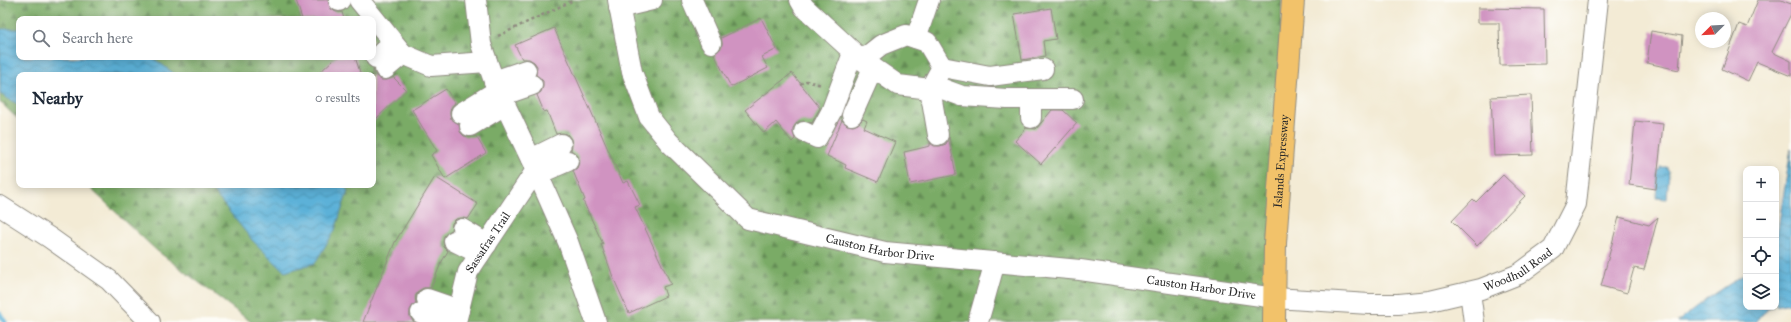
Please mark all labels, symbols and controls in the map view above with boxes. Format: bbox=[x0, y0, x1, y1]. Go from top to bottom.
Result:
north arrow bbox=[1695, 12, 1731, 48]
search box bbox=[16, 16, 376, 60]
icon: search bbox=[30, 27, 52, 49]
text: Search here bbox=[62, 29, 133, 47]
text: Nearby bbox=[32, 88, 83, 109]
text: 0 results bbox=[315, 90, 360, 106]
street label: Islands Expressway bbox=[1271, 114, 1292, 209]
map controls bbox=[1743, 166, 1779, 310]
button: + bbox=[1743, 166, 1779, 202]
button: − bbox=[1743, 202, 1779, 238]
street label: Sassafras Trail bbox=[462, 209, 514, 276]
street label: Causton Harbor Drive bbox=[824, 231, 935, 264]
button: locate bbox=[1743, 238, 1779, 274]
street label: Woodhull Road bbox=[1481, 245, 1555, 294]
street label: Causton Harbor Drive bbox=[1146, 273, 1257, 302]
button: layers bbox=[1743, 274, 1779, 310]

